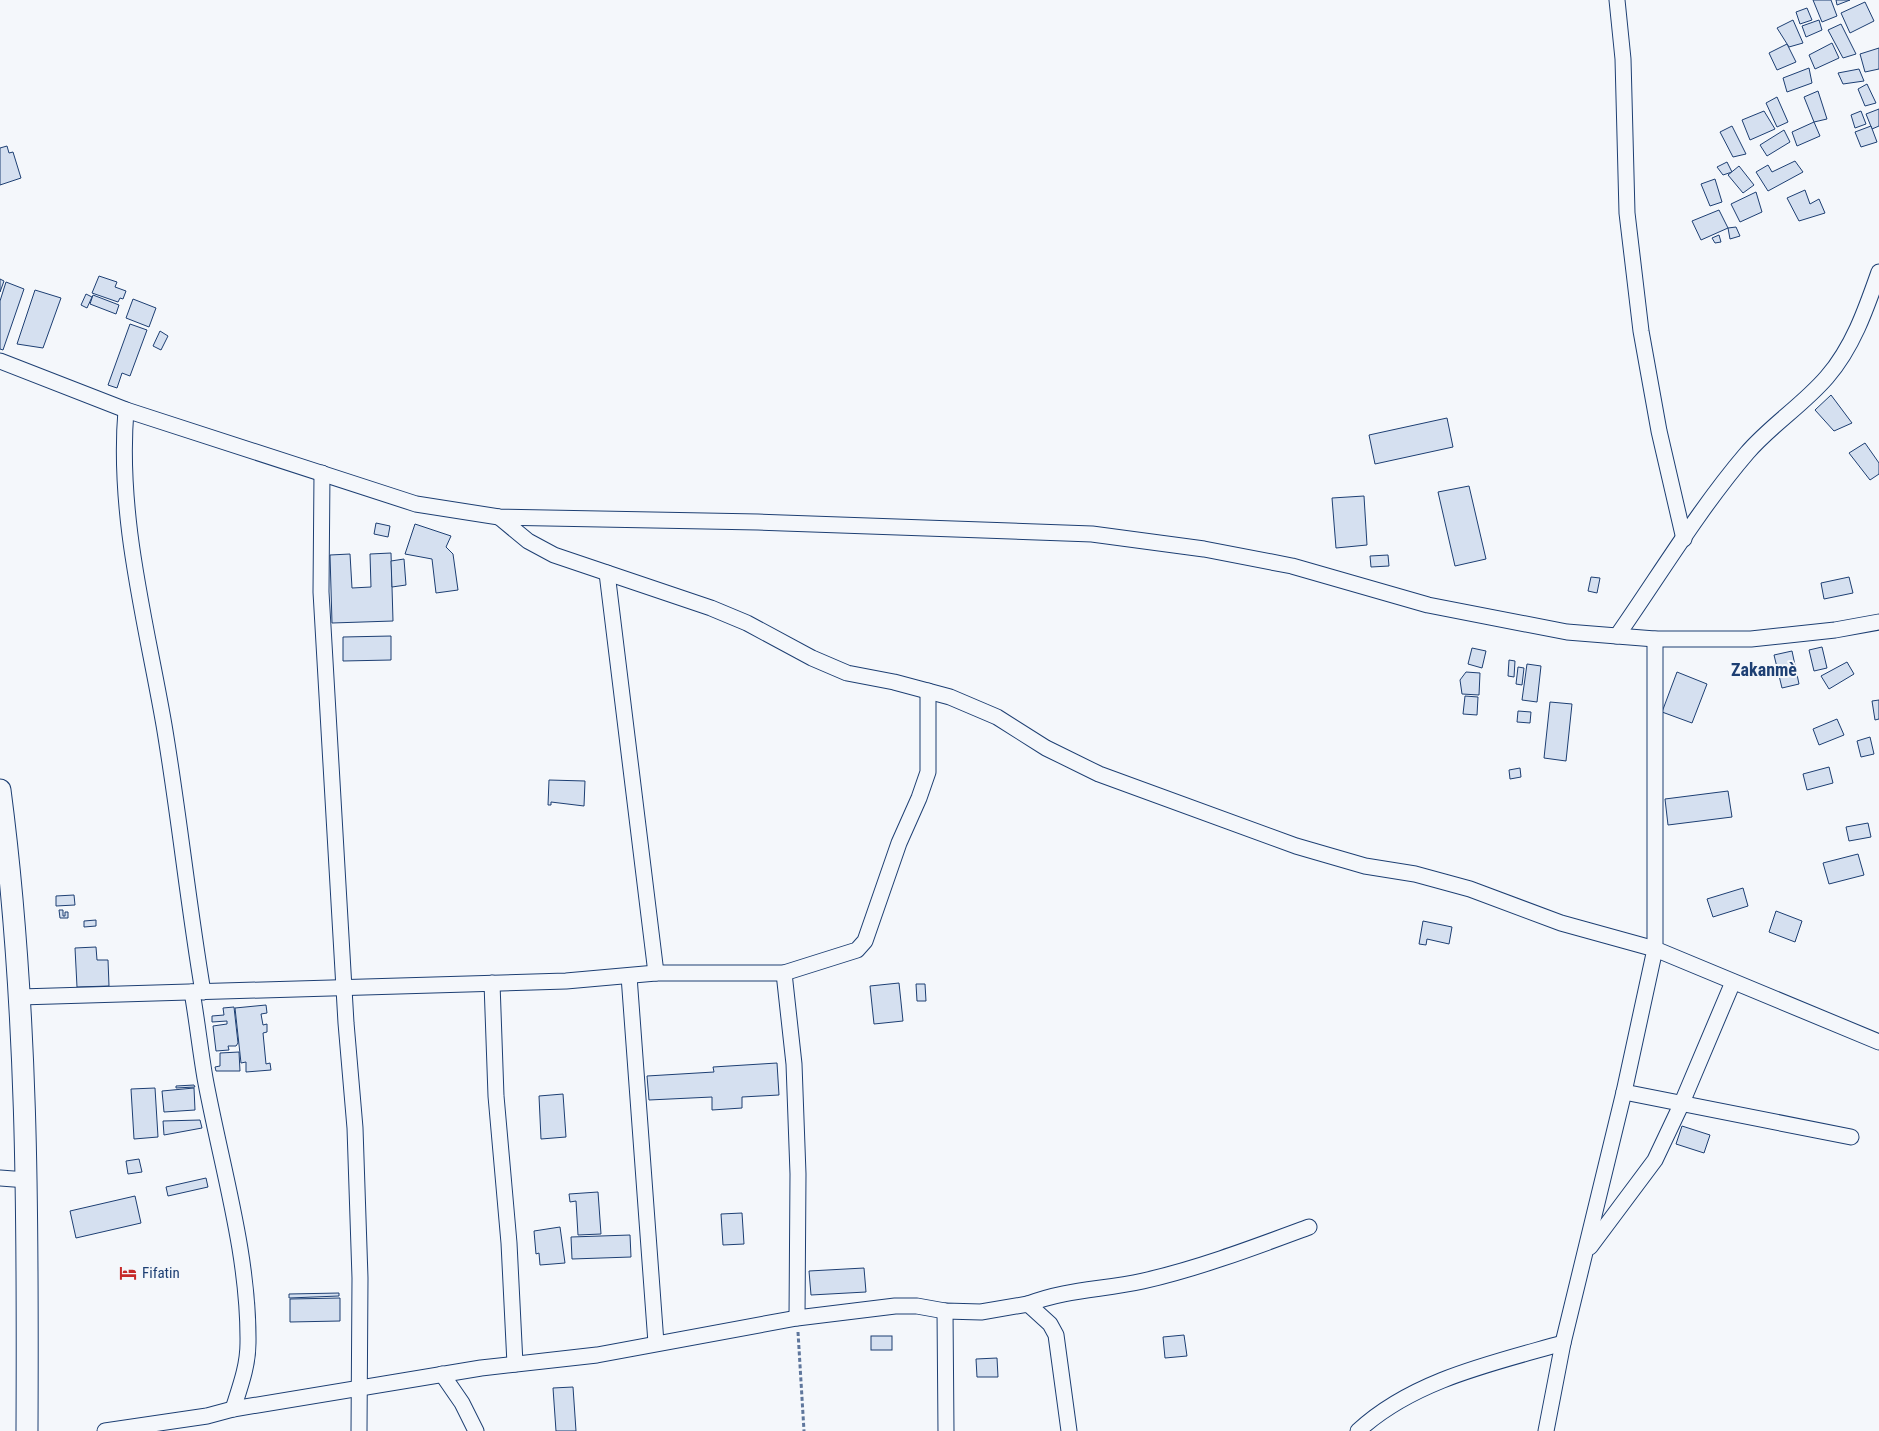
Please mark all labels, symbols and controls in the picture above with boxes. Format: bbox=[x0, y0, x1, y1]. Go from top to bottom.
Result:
district label: Zakanmè bbox=[1731, 659, 1797, 680]
hotel icon: Fifatin bbox=[118, 1263, 138, 1283]
place label: Fifatin bbox=[142, 1264, 180, 1282]

